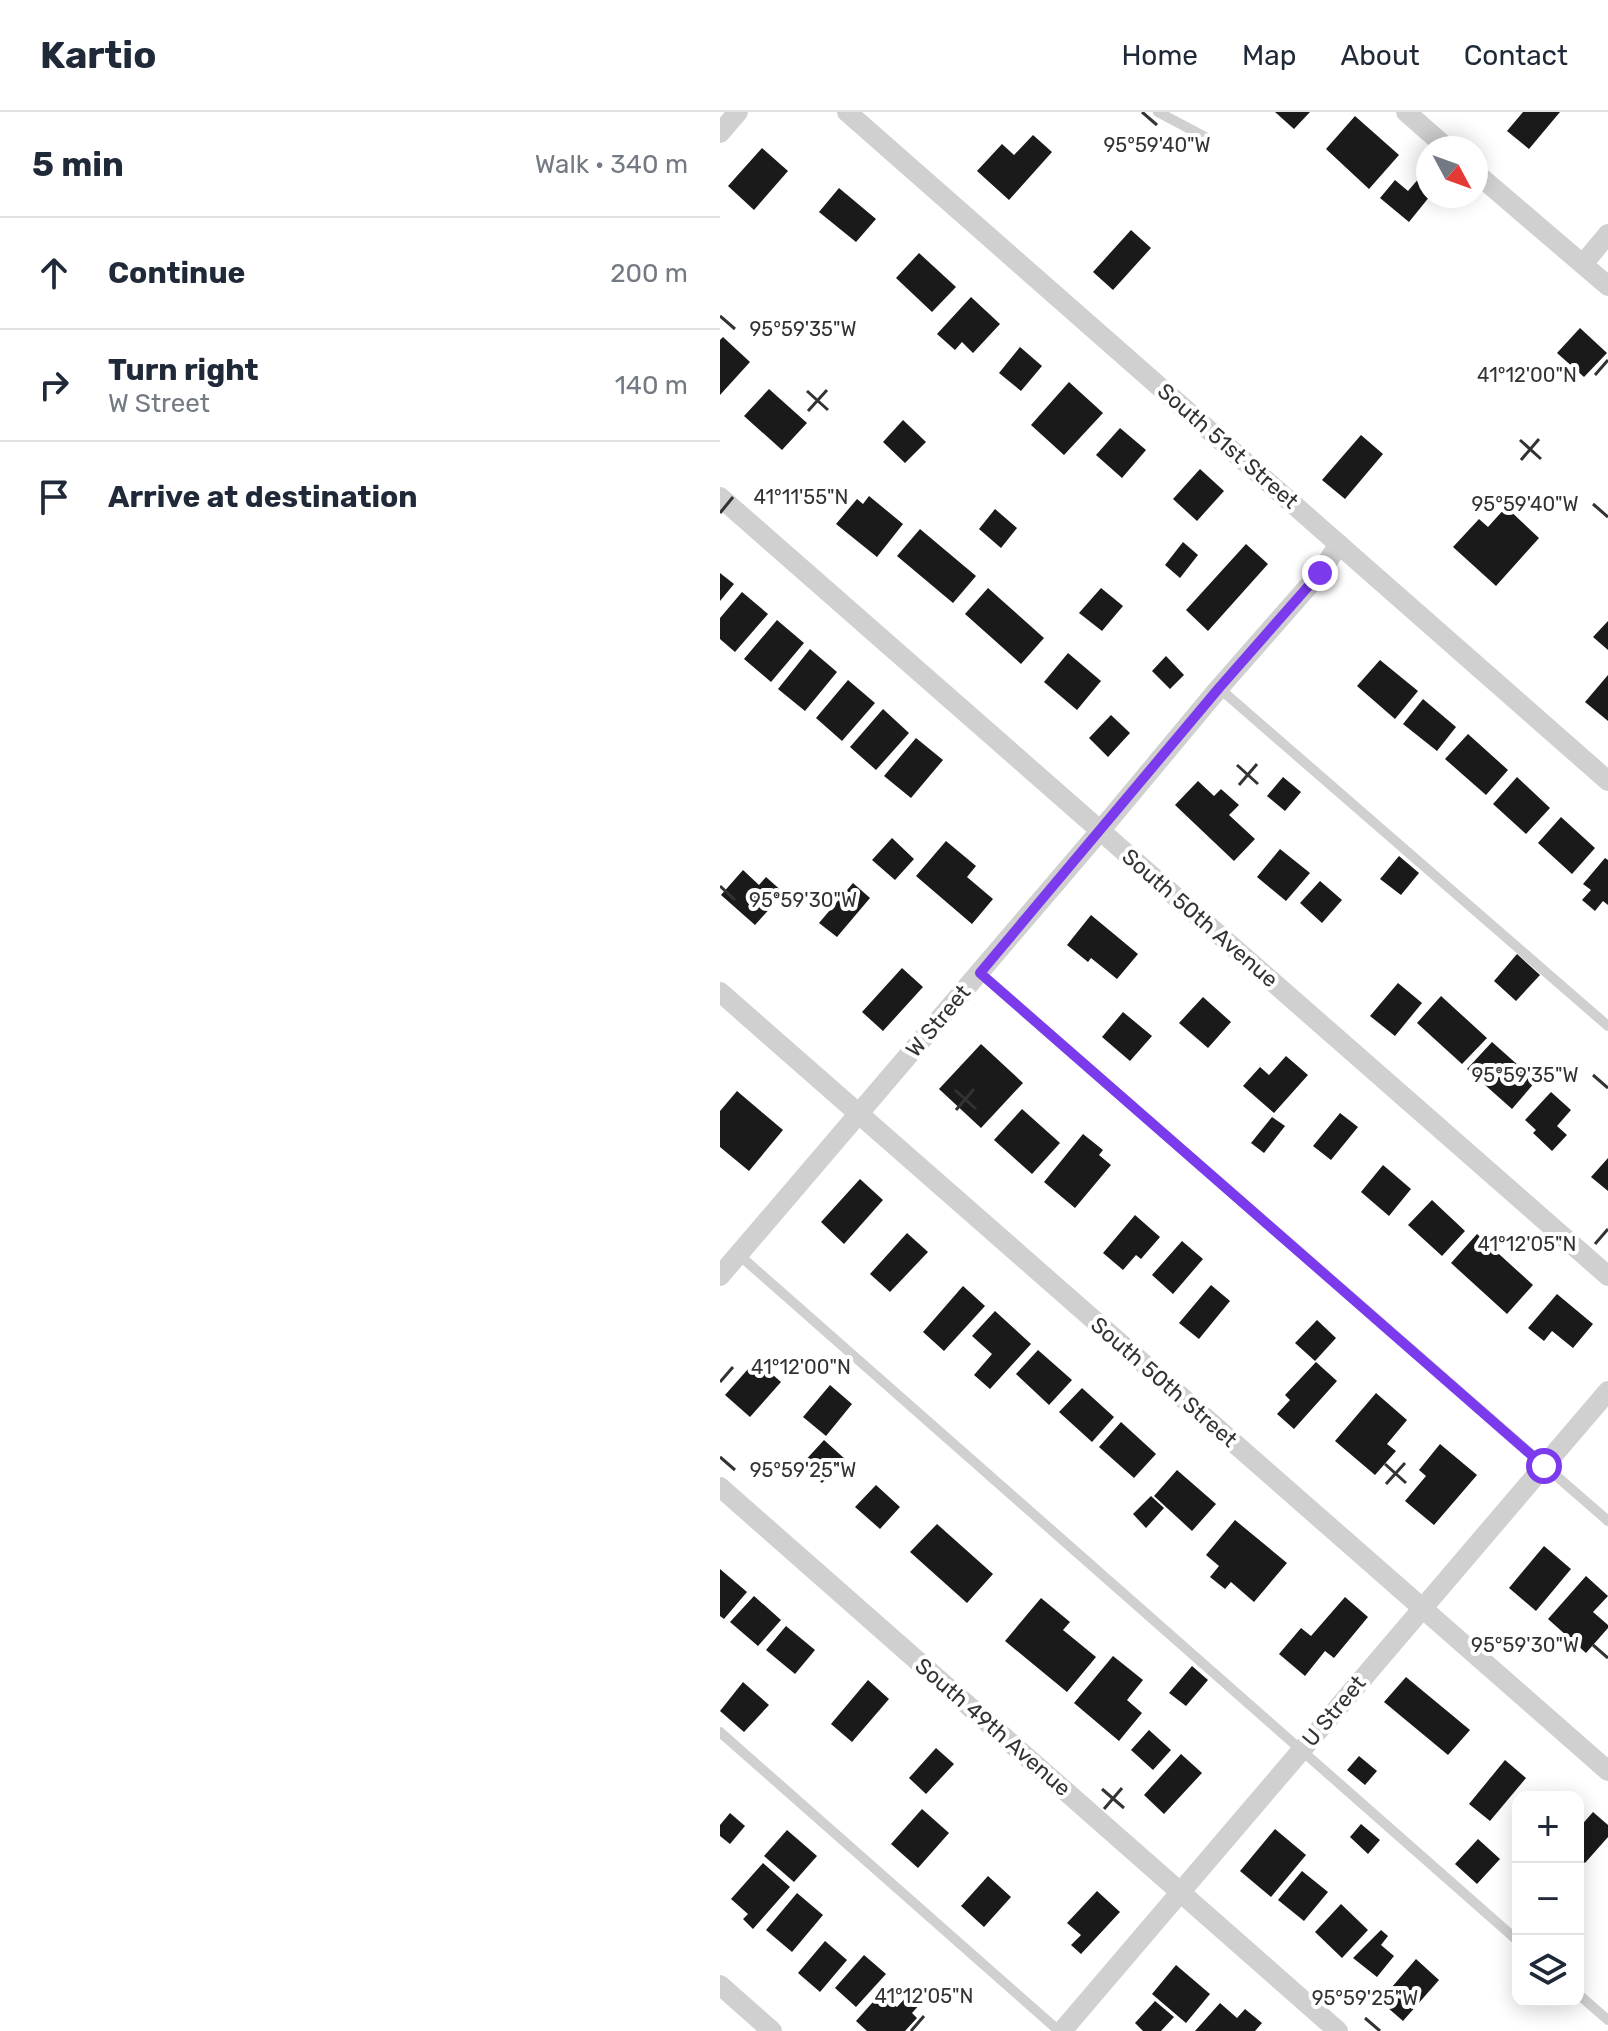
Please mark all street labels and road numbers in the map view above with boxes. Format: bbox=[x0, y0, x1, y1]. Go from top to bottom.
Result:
street label: South 51st Street bbox=[1152, 377, 1304, 515]
street label: South 50th Avenue bbox=[1116, 843, 1284, 993]
street label: W Street bbox=[900, 979, 976, 1063]
street label: South 50th Street bbox=[1085, 1311, 1243, 1453]
street label: South 49th Avenue bbox=[910, 1652, 1076, 1802]
street label: U Street bbox=[1297, 1670, 1372, 1752]

